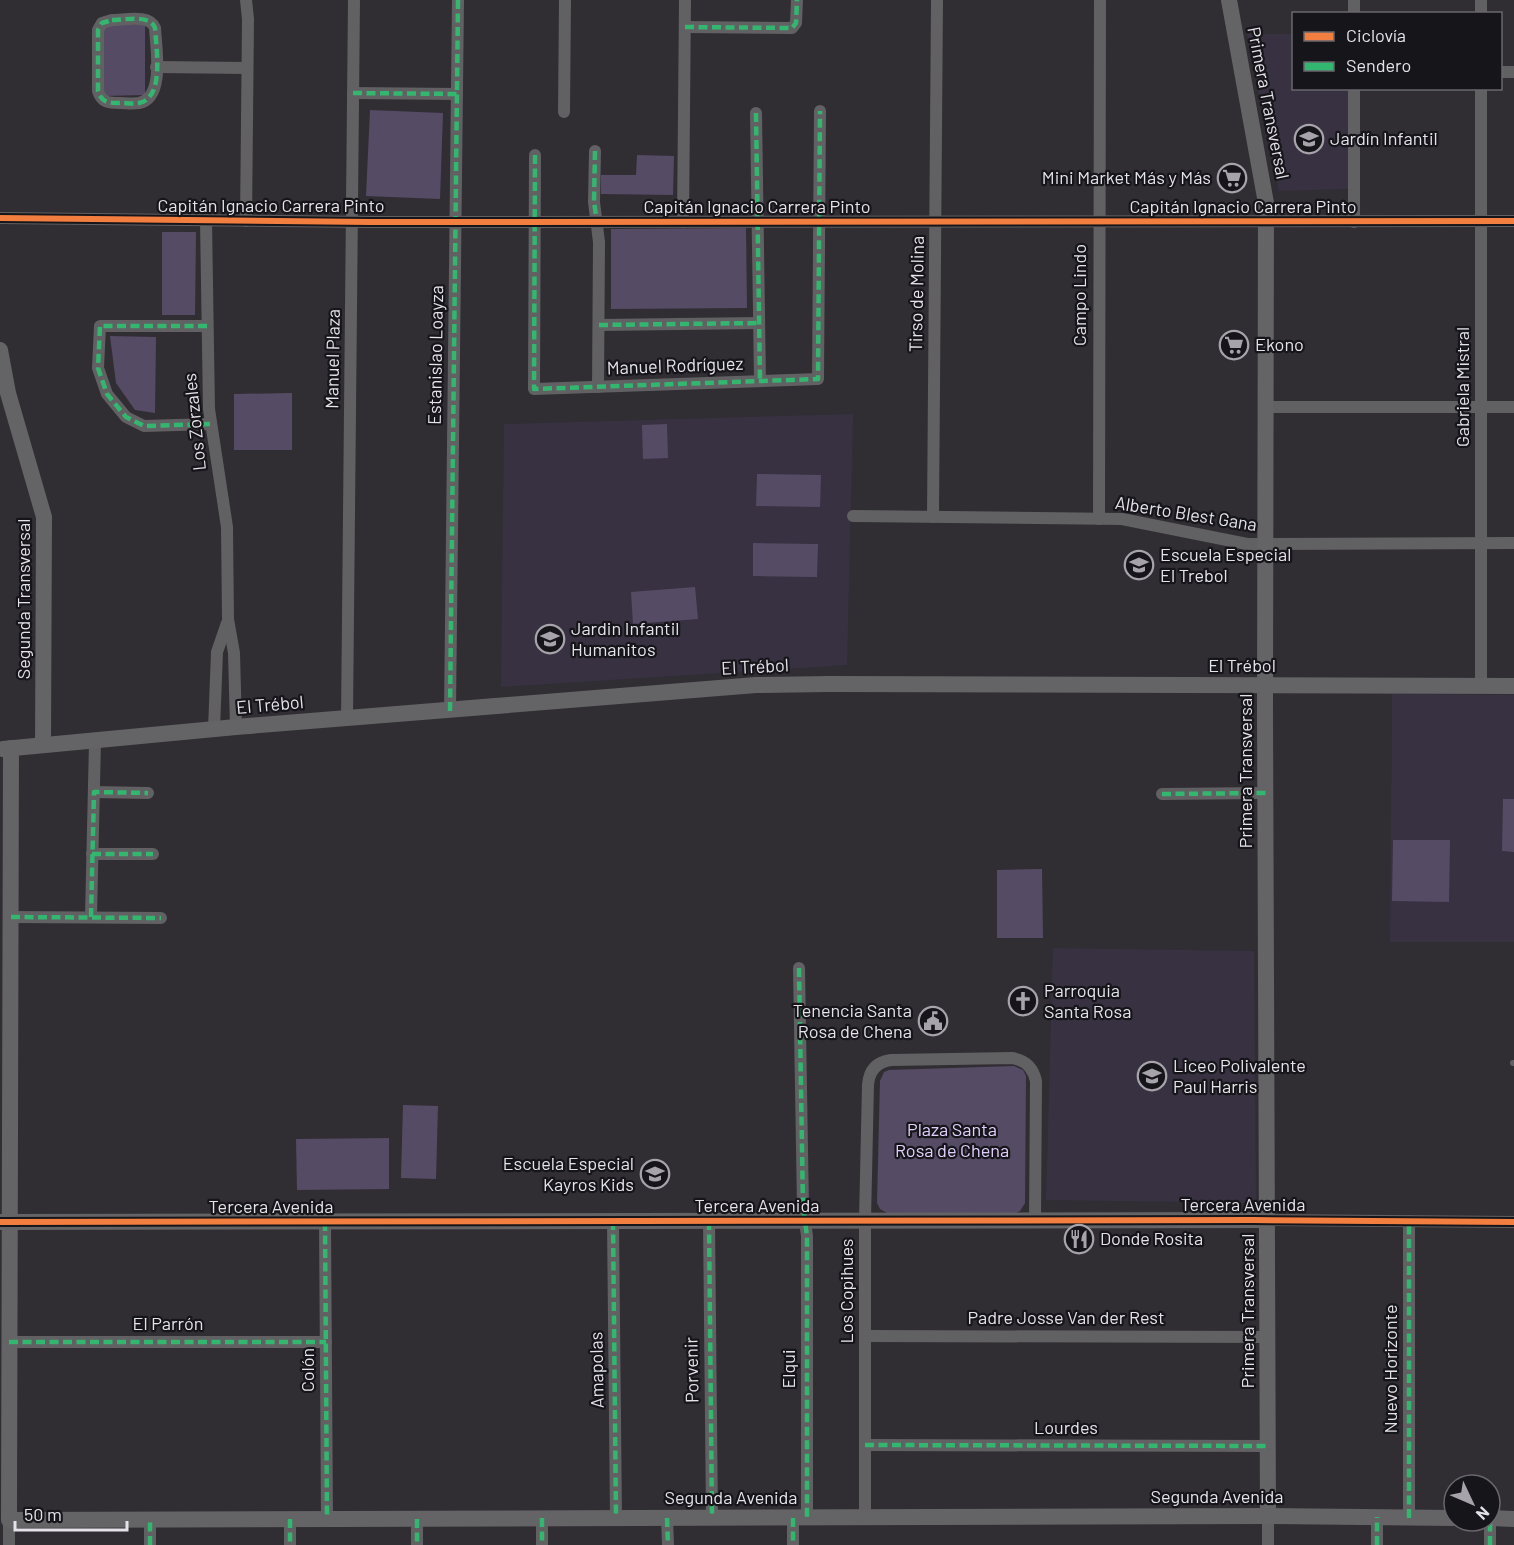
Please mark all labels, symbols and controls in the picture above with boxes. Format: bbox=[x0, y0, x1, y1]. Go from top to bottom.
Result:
legend bbox=[1292, 12, 1502, 90]
text: Ciclovía bbox=[1346, 24, 1406, 46]
street label: Primera Transversal bbox=[1243, 25, 1295, 181]
text: Sendero bbox=[1346, 54, 1411, 76]
school or university icon: Jardín Infantil bbox=[1293, 123, 1325, 155]
place label: Jardín Infantil bbox=[1330, 127, 1438, 149]
supermarket icon: Mini Market Más y Más bbox=[1216, 162, 1248, 194]
place label: Mini Market Más y Más bbox=[1042, 166, 1211, 188]
street label: Capitán Ignacio Carrera Pinto bbox=[157, 194, 385, 216]
street label: Capitán Ignacio Carrera Pinto bbox=[643, 195, 871, 217]
street label: Capitán Ignacio Carrera Pinto bbox=[1129, 195, 1357, 217]
street label: Tirso de Molina bbox=[904, 236, 928, 352]
street label: Campo Lindo bbox=[1068, 244, 1090, 346]
street label: Estanislao Loayza bbox=[423, 285, 447, 425]
street label: Manuel Plaza bbox=[320, 309, 344, 409]
street label: Gabriela Mistral bbox=[1451, 327, 1473, 447]
supermarket icon: Ekono bbox=[1218, 329, 1250, 361]
place label: Ekono bbox=[1255, 333, 1304, 355]
street label: Manuel Rodríguez bbox=[606, 352, 744, 378]
street label: Los Zorzales bbox=[178, 372, 210, 472]
street label: Alberto Blest Gana bbox=[1114, 491, 1259, 535]
street label: Segunda Transversal bbox=[12, 519, 34, 679]
place label: Escuela Especial El Trebol bbox=[1160, 543, 1291, 586]
school or university icon: Escuela Especial El Trebol bbox=[1123, 549, 1155, 581]
place label: Jardin Infantil Humanitos bbox=[571, 617, 679, 660]
school or university icon: Jardin Infantil Humanitos bbox=[534, 623, 566, 655]
street label: El Trébol bbox=[721, 653, 789, 679]
street label: El Trébol bbox=[1208, 654, 1276, 676]
street label: El Trébol bbox=[235, 690, 305, 718]
street label: Primera Transversal bbox=[1234, 694, 1256, 848]
place label: Parroquia Santa Rosa bbox=[1044, 979, 1131, 1022]
church icon: Parroquia Santa Rosa bbox=[1007, 985, 1039, 1017]
place label: Tenencia Santa Rosa de Chena bbox=[793, 999, 912, 1042]
public building icon: Tenencia Santa Rosa de Chena bbox=[917, 1005, 949, 1037]
place label: Liceo Polivalente Paul Harris bbox=[1173, 1054, 1306, 1097]
school or university icon: Liceo Polivalente Paul Harris bbox=[1136, 1060, 1168, 1092]
park label: Plaza Santa Rosa de Chena bbox=[895, 1118, 1009, 1161]
place label: Escuela Especial Kayros Kids bbox=[503, 1152, 634, 1195]
school or university icon: Escuela Especial Kayros Kids bbox=[639, 1158, 671, 1190]
street label: Tercera Avenida bbox=[1181, 1193, 1305, 1215]
street label: Tercera Avenida bbox=[695, 1194, 819, 1216]
street label: Tercera Avenida bbox=[209, 1195, 333, 1217]
restaurant icon: Donde Rosita bbox=[1063, 1223, 1095, 1255]
place label: Donde Rosita bbox=[1100, 1227, 1203, 1249]
street label: Primera Transversal bbox=[1236, 1234, 1258, 1388]
street label: Los Copihues bbox=[835, 1239, 857, 1343]
street label: Nuevo Horizonte bbox=[1379, 1305, 1401, 1433]
street label: Padre Josse Van der Rest bbox=[967, 1306, 1165, 1328]
street label: El Parrón bbox=[133, 1312, 203, 1334]
street label: Amapolas bbox=[584, 1332, 608, 1409]
street label: Porvenir bbox=[679, 1336, 703, 1403]
street label: Colón bbox=[296, 1348, 318, 1392]
street label: Elqui bbox=[777, 1349, 799, 1389]
street label: Lourdes bbox=[1034, 1416, 1098, 1438]
north arrow bbox=[1442, 1473, 1502, 1533]
street label: Segunda Avenida bbox=[1150, 1485, 1284, 1507]
street label: Segunda Avenida bbox=[664, 1486, 798, 1508]
scale bar bbox=[15, 1494, 128, 1532]
text: 50 m bbox=[24, 1503, 62, 1525]
text: N bbox=[1473, 1503, 1494, 1524]

